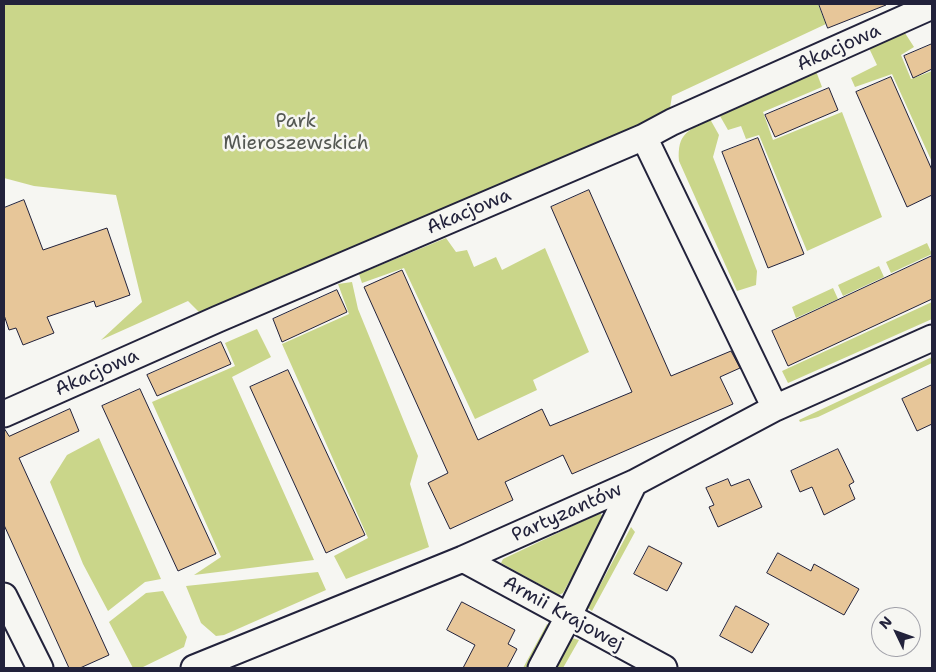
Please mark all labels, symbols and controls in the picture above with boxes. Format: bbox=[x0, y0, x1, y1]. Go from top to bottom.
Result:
street label: Akacjowa bbox=[794, 19, 884, 77]
park label: Park Mieroszewskich bbox=[223, 111, 369, 155]
street label: Akacjowa bbox=[423, 184, 515, 240]
street label: Akacjowa bbox=[52, 344, 142, 402]
street label: Partyzantów bbox=[508, 479, 626, 547]
street label: Armii Krajowej bbox=[499, 571, 627, 657]
north arrow bbox=[871, 607, 921, 657]
text: N bbox=[875, 612, 896, 633]

